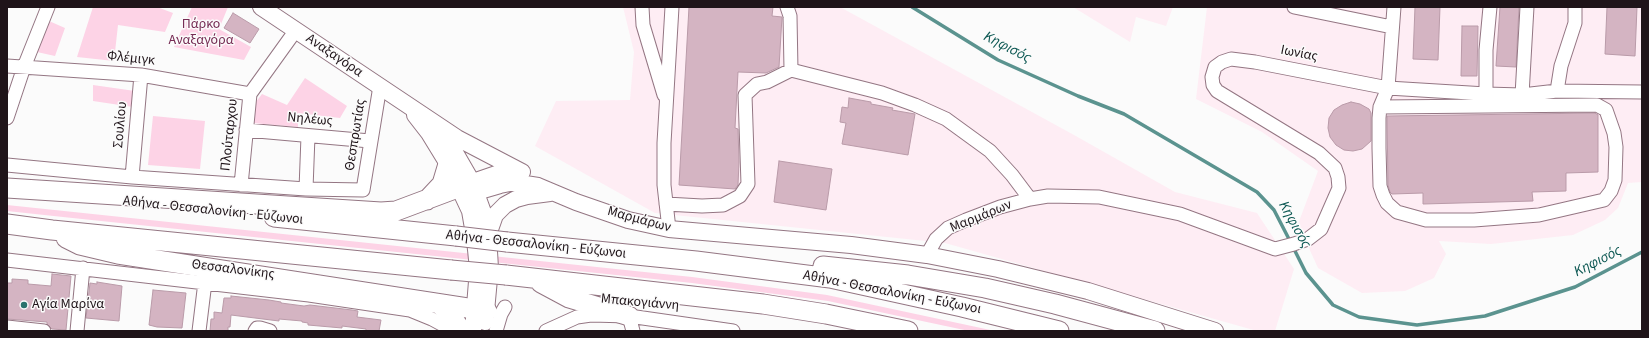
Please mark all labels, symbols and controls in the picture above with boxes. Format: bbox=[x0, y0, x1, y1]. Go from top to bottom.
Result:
park label: Πάρκο Αναξαγόρα bbox=[168, 17, 234, 50]
water label: Κηφισός bbox=[980, 28, 1034, 68]
street label: Αναξαγόρα bbox=[302, 31, 366, 81]
street label: Ιωνίας bbox=[1279, 42, 1319, 66]
street label: Φλέμιγκ bbox=[106, 48, 156, 70]
street label: Πλούταρχου bbox=[218, 98, 242, 172]
street label: Θεσπρωτίας bbox=[342, 98, 370, 172]
street label: Σουλίου bbox=[111, 101, 131, 149]
street label: Νηλέως bbox=[287, 110, 333, 130]
street label: Αθήνα - Θεσσαλονίκη - Εύζωνοι bbox=[122, 193, 304, 229]
street label: Μαρμάρων bbox=[948, 197, 1014, 237]
water label: Κηφισός bbox=[1274, 198, 1314, 252]
street label: Μαρμάρων bbox=[605, 203, 673, 237]
street label: Αθήνα - Θεσσαλονίκη - Εύζωνοι bbox=[445, 227, 627, 263]
water label: Κηφισός bbox=[1571, 242, 1625, 282]
street label: Θεσσαλονίκης bbox=[191, 257, 275, 283]
street label: Αθήνα - Θεσσαλονίκη - Εύζωνοι bbox=[802, 267, 982, 319]
street label: Μπακογιάννη bbox=[600, 291, 680, 315]
place label: Αγία Μαρίνα bbox=[32, 297, 104, 313]
marker: Αγία Μαρίνα bbox=[19, 300, 29, 310]

